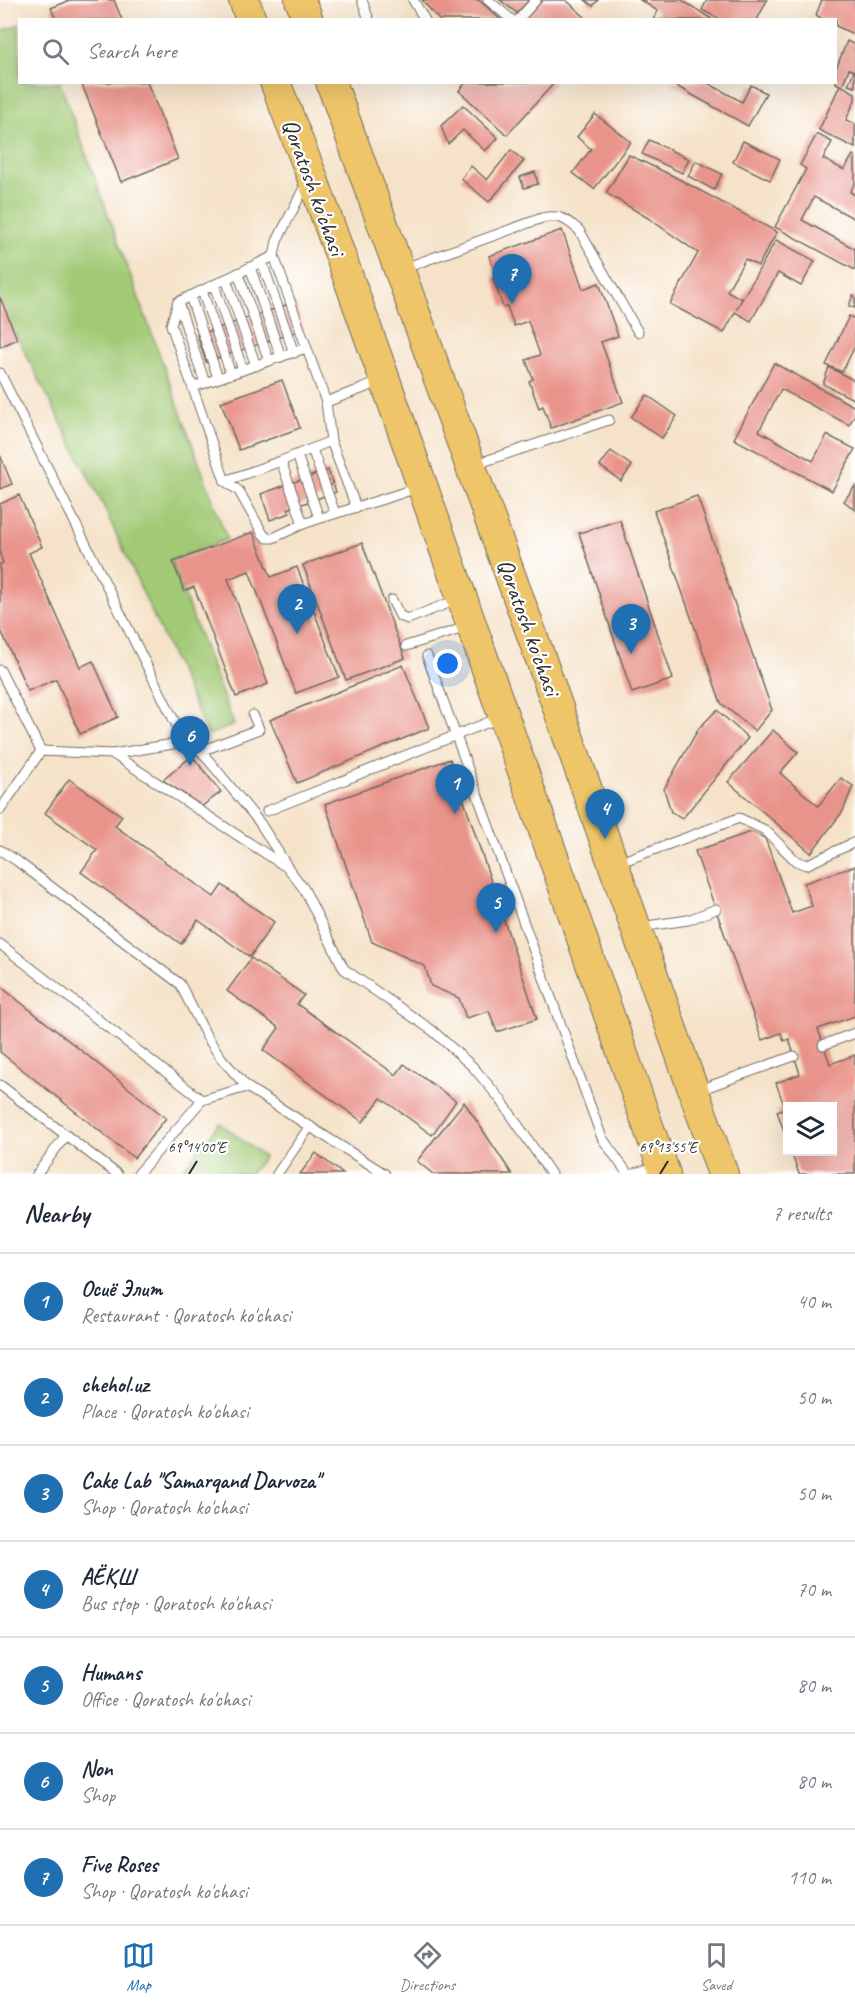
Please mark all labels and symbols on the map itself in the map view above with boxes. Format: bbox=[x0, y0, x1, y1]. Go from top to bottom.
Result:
street label: Qoratosh ko'chasi bbox=[275, 115, 353, 262]
pin: 7 bbox=[492, 254, 532, 304]
street label: Qoratosh ko'chasi bbox=[490, 555, 568, 702]
pin: 2 bbox=[278, 584, 316, 634]
pin: 3 bbox=[612, 604, 650, 654]
your location bbox=[433, 649, 462, 678]
pin: 6 bbox=[170, 716, 210, 766]
pin: 1 bbox=[436, 764, 474, 814]
pin: 4 bbox=[586, 790, 624, 839]
pin: 5 bbox=[476, 884, 516, 933]
text: 69°14'00"E bbox=[168, 1138, 228, 1157]
text: 69°13'55"E bbox=[639, 1138, 699, 1157]

